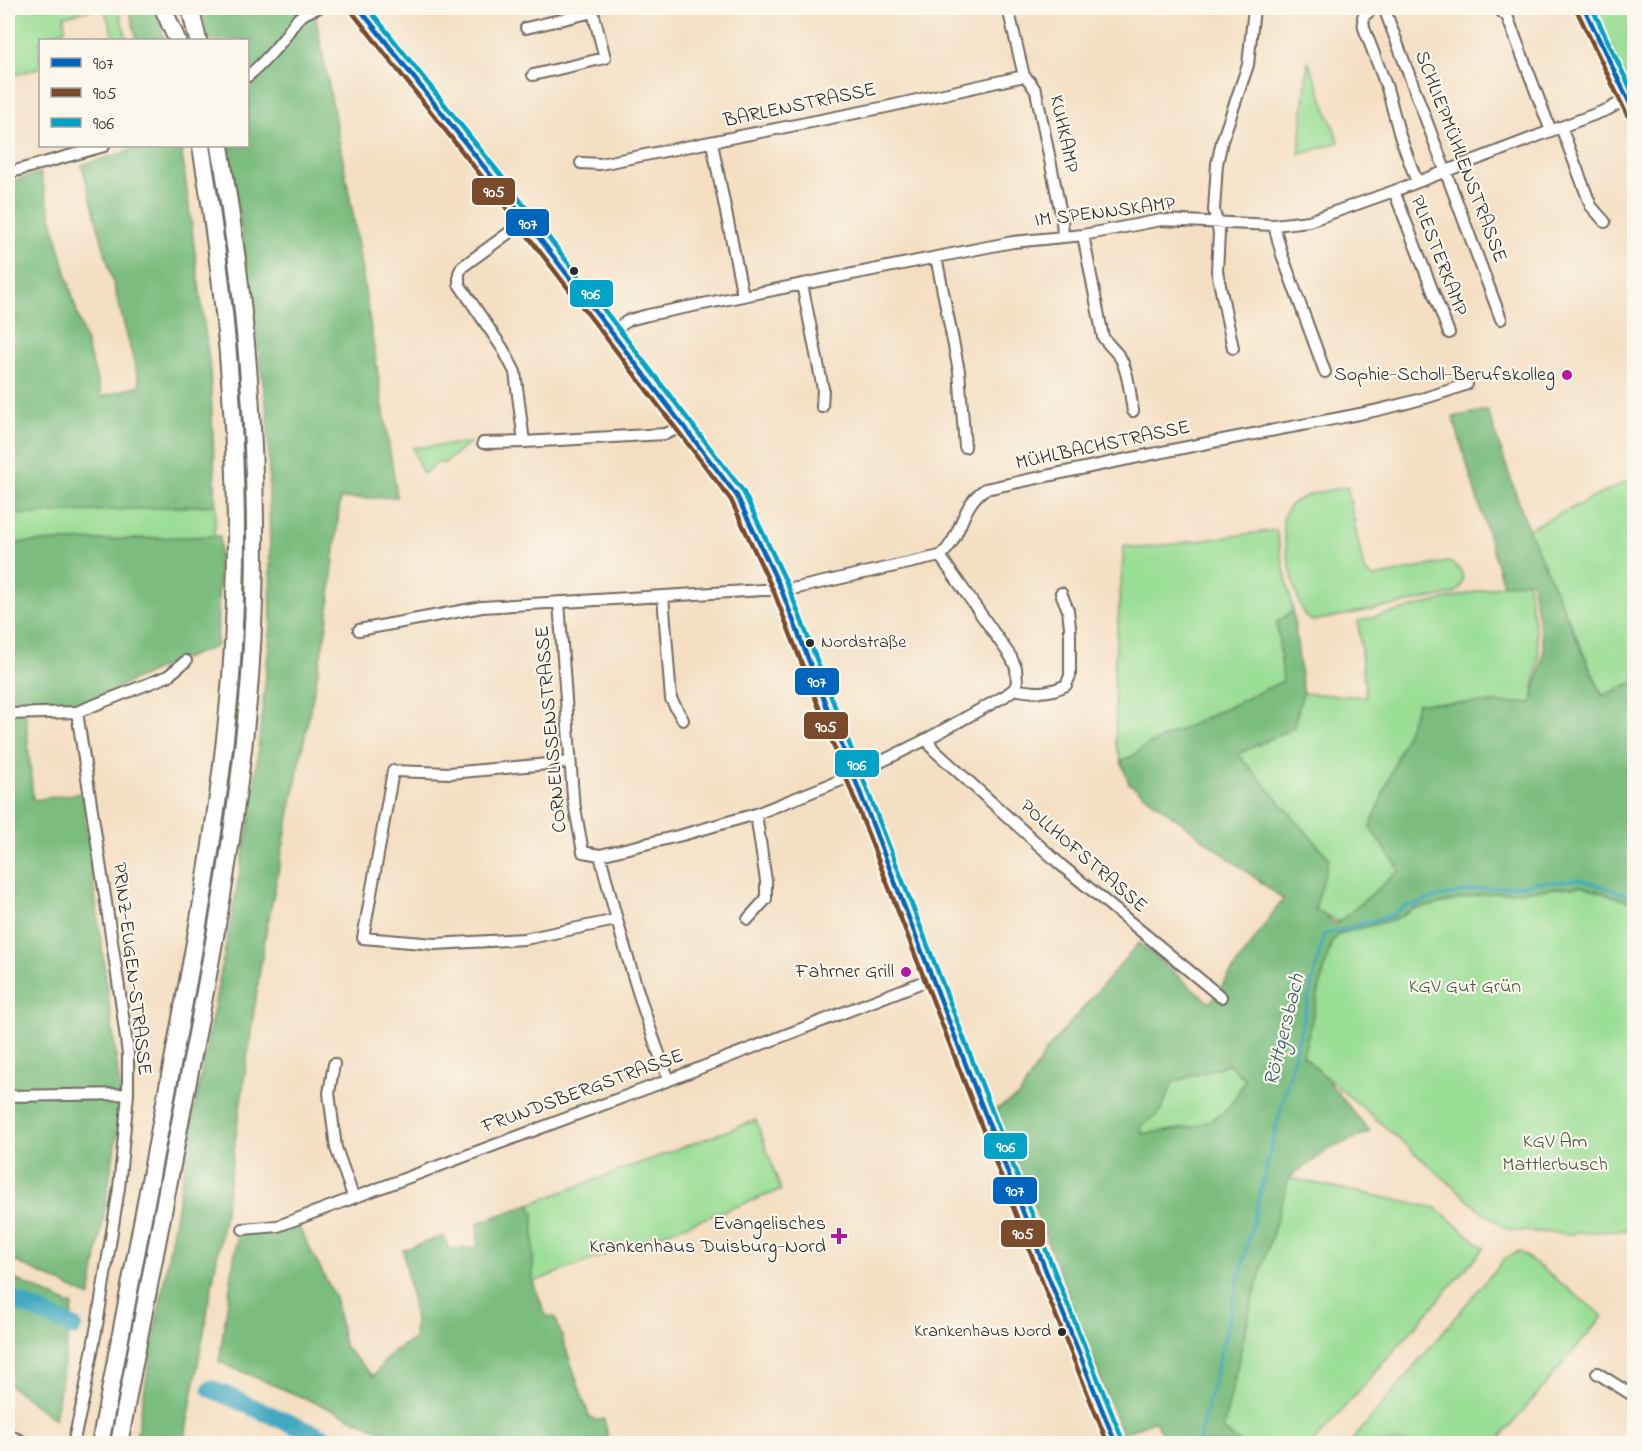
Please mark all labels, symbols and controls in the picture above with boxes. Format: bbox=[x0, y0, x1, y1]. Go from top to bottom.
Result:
legend bbox=[39, 39, 249, 147]
street label: SCHLIEPMÜHLENSTRASSE bbox=[1406, 47, 1514, 267]
text: 907 bbox=[93, 52, 114, 78]
street label: BARLENSTRASSE bbox=[720, 76, 879, 137]
text: 905 bbox=[93, 82, 117, 108]
street label: KUHKAMP bbox=[1041, 93, 1085, 176]
text: 906 bbox=[93, 112, 114, 138]
line badge: 905 bbox=[471, 177, 516, 206]
text: 905 bbox=[483, 181, 505, 205]
street label: IM SPENNSKAMP bbox=[1033, 190, 1178, 236]
street label: PLIESTERKAMP bbox=[1402, 192, 1474, 321]
line badge: 907 bbox=[505, 208, 550, 237]
text: 907 bbox=[518, 213, 538, 237]
unlabelled marker bbox=[568, 265, 580, 277]
line badge: 906 bbox=[569, 279, 614, 308]
text: 906 bbox=[581, 283, 601, 307]
place label: Sophie-Scholl-Berufskolleg bbox=[1334, 361, 1555, 391]
marker: Sophie-Scholl-Berufskolleg bbox=[1560, 368, 1574, 382]
street label: MÜHLBACHSTRASSE bbox=[1013, 413, 1193, 479]
street label: CORNELISSENSTRASSE bbox=[528, 624, 576, 834]
place label: Nordstraße bbox=[821, 630, 907, 656]
marker: Nordstraße bbox=[804, 637, 816, 649]
line badge: 907 bbox=[794, 667, 840, 696]
text: 907 bbox=[807, 671, 827, 695]
line badge: 905 bbox=[803, 711, 849, 740]
text: 905 bbox=[815, 716, 837, 740]
line badge: 906 bbox=[834, 749, 880, 778]
text: 906 bbox=[847, 754, 867, 778]
street label: POLLHOFSTRASSE bbox=[1013, 793, 1153, 921]
street label: PRINZ-EUGEN-STRASSE bbox=[104, 861, 158, 1077]
place label: Fahrner Grill bbox=[794, 958, 894, 987]
marker: Fahrner Grill bbox=[899, 965, 913, 979]
water label: Röttgersbach bbox=[1257, 970, 1315, 1089]
park label: KGV Gut Grün bbox=[1409, 973, 1521, 1002]
street label: FRUNDSBERGSTRASSE bbox=[477, 1042, 688, 1142]
park label: KGV Am Mattlerbusch bbox=[1502, 1128, 1608, 1180]
line badge: 906 bbox=[983, 1132, 1028, 1160]
text: 906 bbox=[996, 1136, 1016, 1160]
line badge: 907 bbox=[992, 1176, 1038, 1205]
text: 907 bbox=[1005, 1180, 1025, 1204]
place label: Evangelisches Krankenhaus Duisburg-Nord bbox=[589, 1210, 826, 1263]
line badge: 905 bbox=[1000, 1219, 1046, 1248]
text: 905 bbox=[1012, 1223, 1034, 1247]
marker: Evangelisches Krankenhaus Duisburg-Nord bbox=[830, 1227, 848, 1245]
place label: Krankenhaus Nord bbox=[914, 1319, 1051, 1345]
marker: Krankenhaus Nord bbox=[1056, 1326, 1068, 1338]

